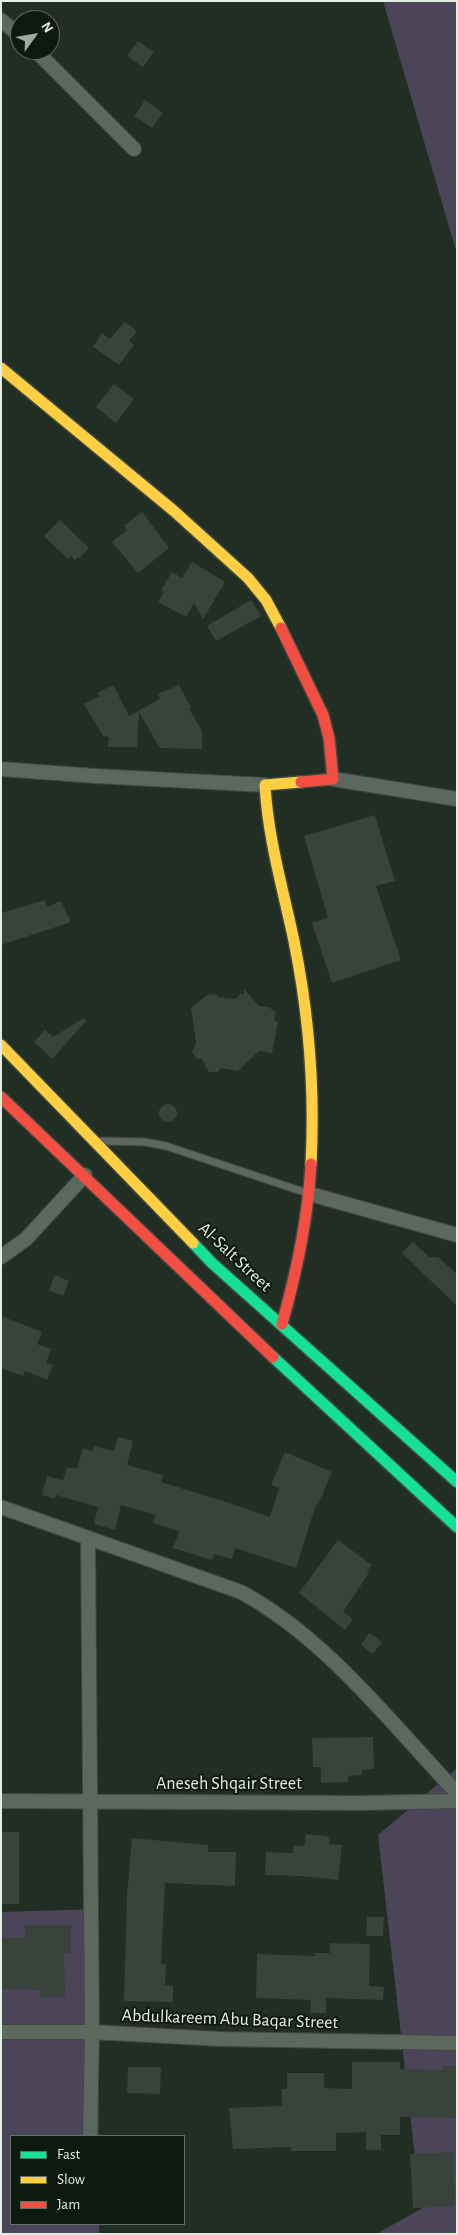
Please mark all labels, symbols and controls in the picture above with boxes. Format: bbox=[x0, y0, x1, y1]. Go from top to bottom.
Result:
north arrow bbox=[10, 10, 60, 60]
text: N bbox=[38, 20, 55, 35]
street label: Al-Salt Street bbox=[194, 1218, 276, 1296]
street label: Aneseh Shqair Street bbox=[156, 1773, 302, 1795]
street label: Abdulkareem Abu Baqar Street bbox=[121, 2004, 339, 2034]
legend bbox=[10, 2135, 185, 2225]
text: Fast bbox=[57, 2147, 80, 2162]
text: Slow bbox=[57, 2172, 85, 2187]
text: Jam bbox=[57, 2197, 80, 2212]

